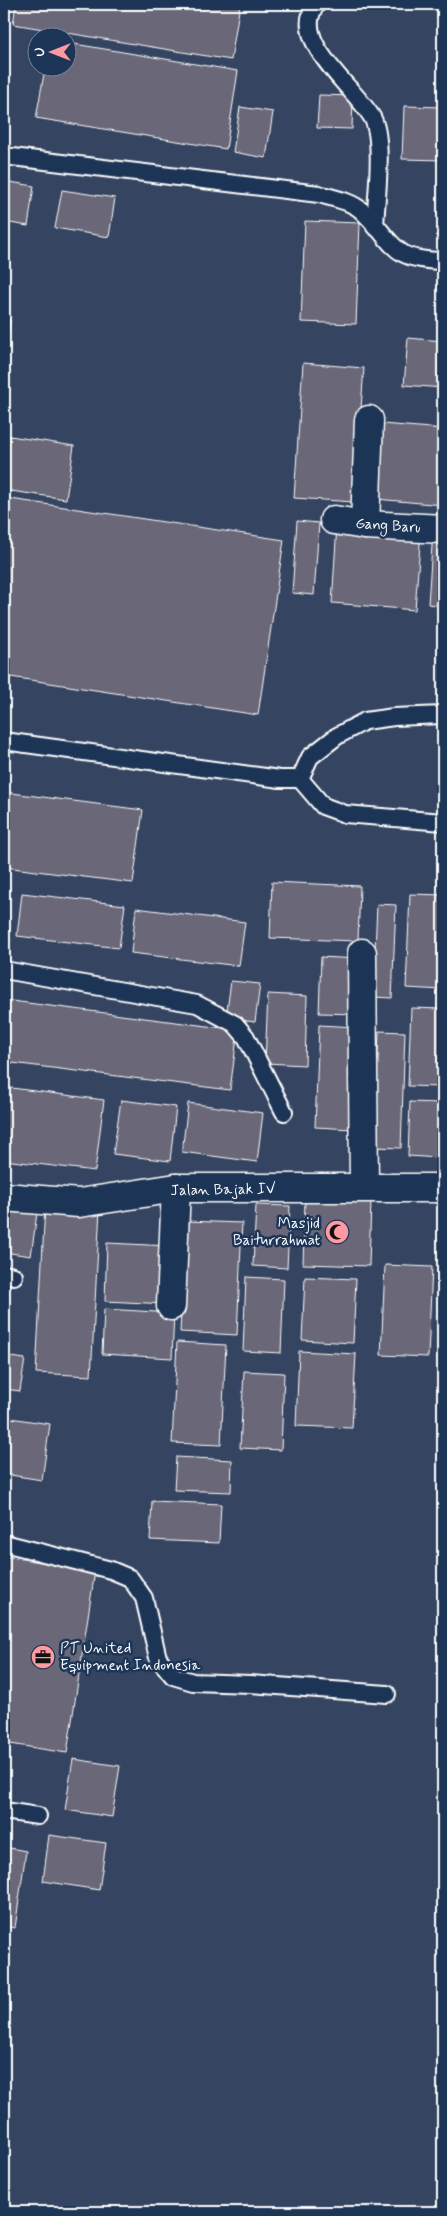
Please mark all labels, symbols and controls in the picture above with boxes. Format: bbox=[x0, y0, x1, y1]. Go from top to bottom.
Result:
north arrow bbox=[28, 28, 78, 78]
text: U bbox=[31, 47, 49, 57]
street label: Gang Baru bbox=[355, 514, 421, 539]
street label: Jalan Bajak IV bbox=[170, 1179, 276, 1201]
place label: Masjid Baiturrahmat bbox=[233, 1214, 320, 1251]
mosque icon: Masjid Baiturrahmat bbox=[324, 1219, 350, 1245]
place label: PT United Equipment Indonesia bbox=[60, 1639, 201, 1676]
office icon: PT United Equipment Indonesia bbox=[30, 1644, 56, 1670]

